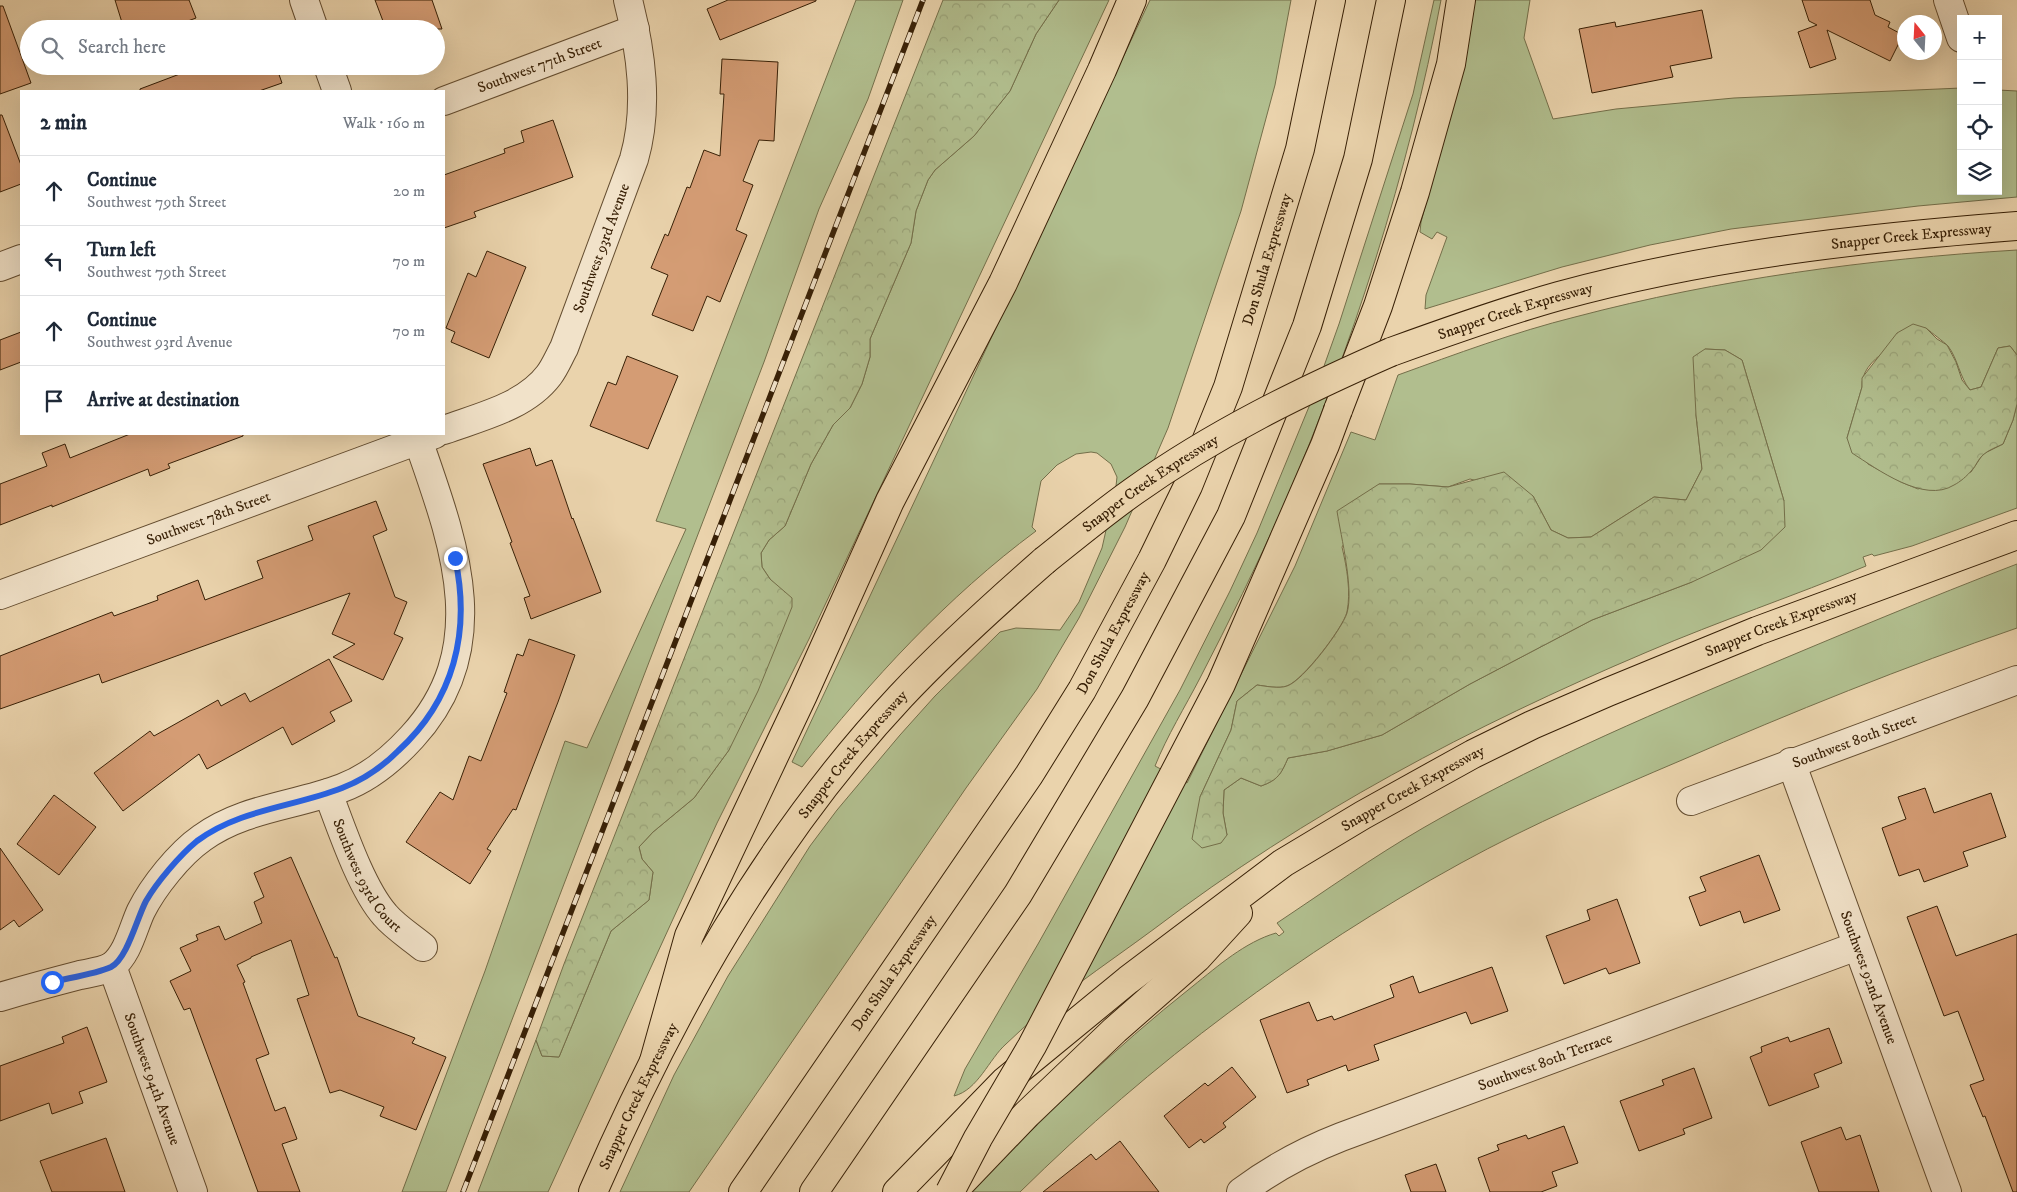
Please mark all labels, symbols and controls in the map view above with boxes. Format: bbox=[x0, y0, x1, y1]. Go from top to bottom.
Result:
north arrow bbox=[1897, 15, 1942, 60]
map controls bbox=[1957, 15, 2002, 195]
button: + bbox=[1957, 15, 2002, 60]
search box bbox=[20, 20, 445, 75]
street label: Southwest 77th Street bbox=[475, 33, 604, 97]
icon: search bbox=[38, 34, 66, 62]
text: Search here bbox=[78, 36, 166, 59]
button: − bbox=[1957, 60, 2002, 105]
button: locate bbox=[1957, 105, 2002, 150]
text: 2 min bbox=[40, 110, 87, 136]
text: Walk · 160 m bbox=[343, 113, 425, 133]
button: layers bbox=[1957, 150, 2002, 195]
text: Continue bbox=[87, 169, 157, 192]
icon: ahead bbox=[40, 177, 68, 205]
text: 20 m bbox=[393, 181, 425, 201]
street label: Southwest 93rd Avenue bbox=[568, 181, 634, 315]
street label: Don Shula Expressway bbox=[1238, 190, 1296, 328]
text: Southwest 79th Street bbox=[87, 192, 226, 212]
street label: Snapper Creek Expressway bbox=[1830, 218, 1993, 254]
text: Turn left bbox=[87, 239, 156, 262]
icon: left bbox=[40, 247, 68, 275]
text: 70 m bbox=[393, 251, 425, 271]
text: Southwest 79th Street bbox=[87, 262, 226, 282]
street label: Snapper Creek Expressway bbox=[1435, 278, 1595, 344]
text: Continue bbox=[87, 309, 157, 332]
icon: ahead bbox=[40, 317, 68, 345]
text: 70 m bbox=[393, 321, 425, 341]
text: Southwest 93rd Avenue bbox=[87, 332, 232, 352]
icon: arrive bbox=[40, 387, 68, 415]
text: Arrive at destination bbox=[87, 389, 239, 412]
street label: Snapper Creek Expressway bbox=[1078, 429, 1223, 536]
street label: Southwest 78th Street bbox=[144, 486, 273, 550]
route end bbox=[444, 547, 467, 570]
street label: Don Shula Expressway bbox=[1072, 567, 1154, 697]
street label: Snapper Creek Expressway bbox=[1702, 585, 1860, 661]
street label: Snapper Creek Expressway bbox=[794, 685, 912, 822]
street label: Southwest 80th Street bbox=[1789, 709, 1919, 772]
street label: Snapper Creek Expressway bbox=[1337, 740, 1488, 836]
street label: Southwest 93rd Court bbox=[329, 816, 406, 937]
street label: Southwest 92nd Avenue bbox=[1836, 908, 1902, 1047]
street label: Don Shula Expressway bbox=[847, 910, 940, 1034]
route start bbox=[41, 971, 64, 994]
street label: Southwest 94th Avenue bbox=[120, 1010, 185, 1148]
street label: Snapper Creek Expressway bbox=[595, 1019, 682, 1173]
street label: Southwest 80th Terrace bbox=[1475, 1028, 1615, 1095]

